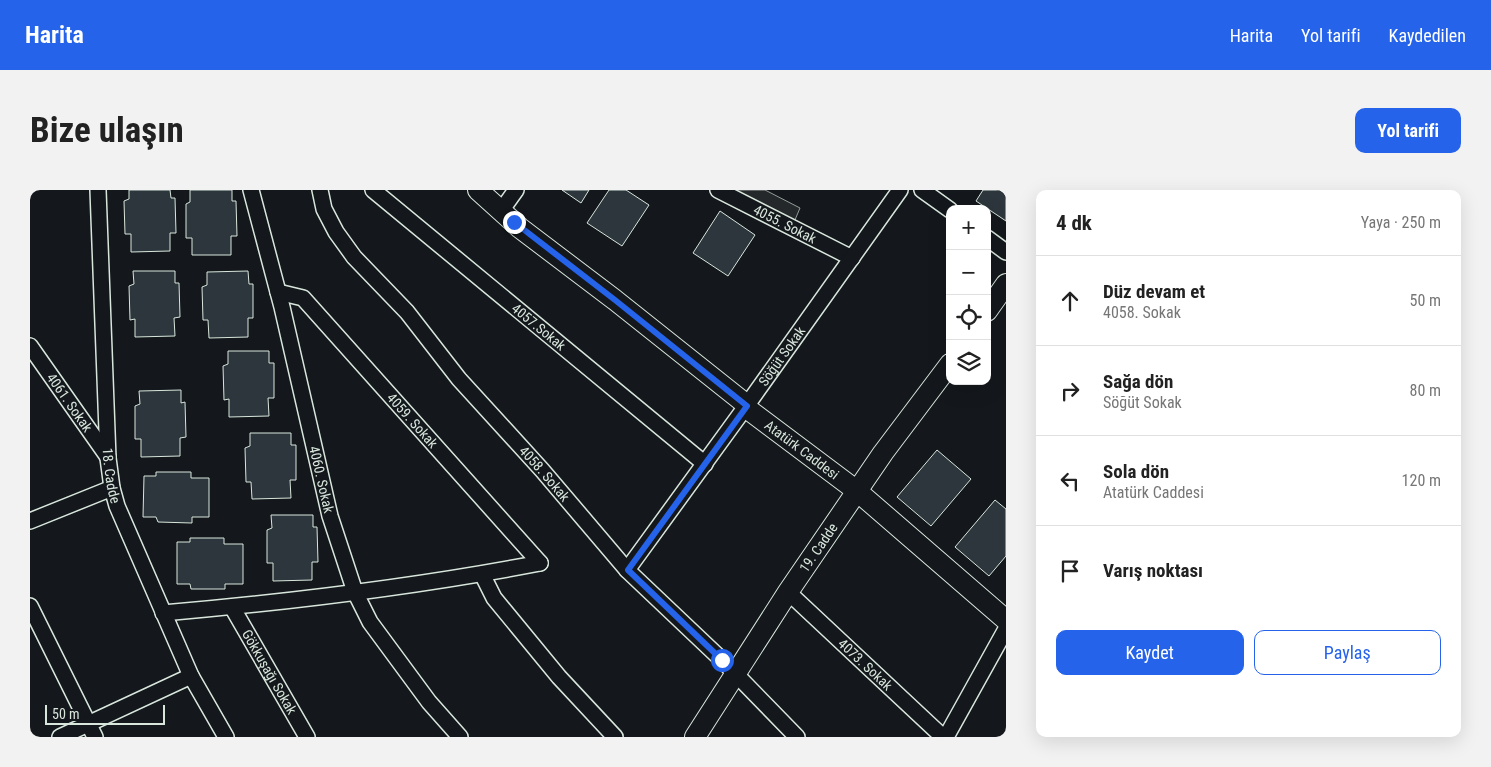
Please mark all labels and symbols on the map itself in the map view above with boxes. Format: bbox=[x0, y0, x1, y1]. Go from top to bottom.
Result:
street label: 4055. Sokak bbox=[751, 201, 820, 247]
route end bbox=[503, 211, 526, 234]
street label: 4057.Sokak bbox=[509, 300, 570, 354]
street label: Söğüt Sokak bbox=[755, 323, 809, 389]
street label: 4061. Sokak bbox=[44, 370, 96, 436]
street label: 4059. Sokak bbox=[384, 390, 442, 452]
street label: Atatürk Caddesi bbox=[762, 417, 842, 483]
street label: 4058. Sokak bbox=[516, 443, 574, 505]
street label: 4060. Sokak bbox=[306, 444, 337, 515]
street label: 18. Cadde bbox=[100, 448, 124, 505]
street label: 19. Cadde bbox=[796, 520, 841, 575]
street label: Gökkuşağı Sokak bbox=[239, 627, 300, 718]
street label: 4073. Sokak bbox=[835, 635, 896, 694]
route start bbox=[711, 649, 734, 672]
scale bar bbox=[45, 702, 165, 725]

